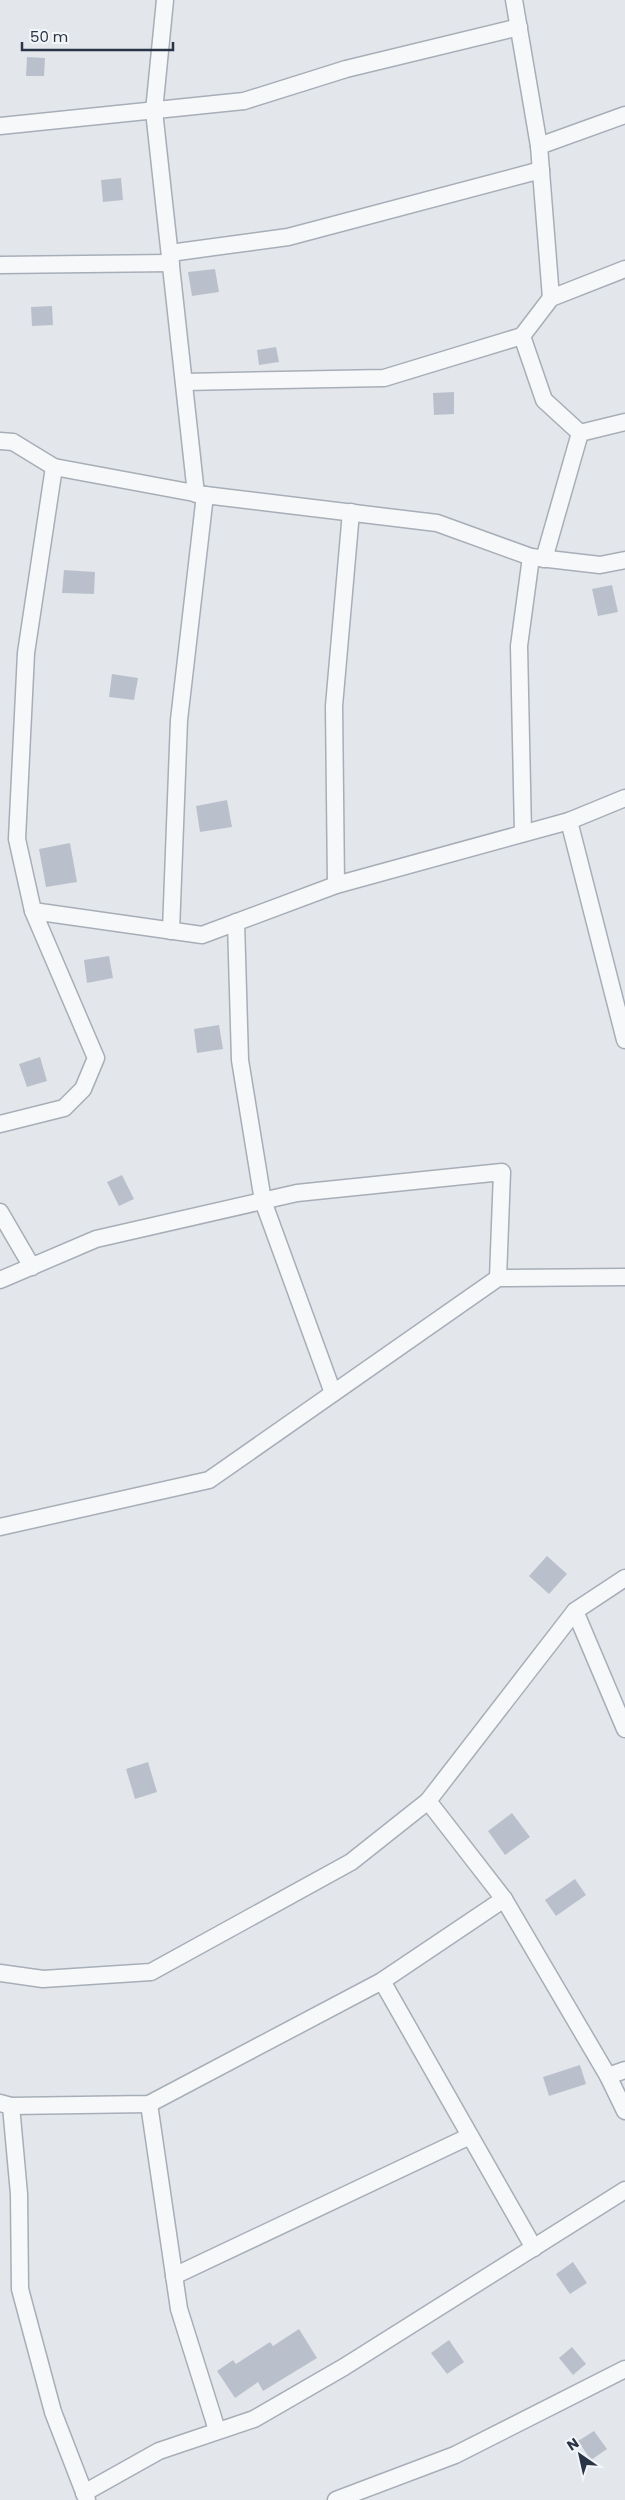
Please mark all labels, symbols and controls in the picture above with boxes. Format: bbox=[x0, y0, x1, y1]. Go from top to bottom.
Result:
scale bar bbox=[22, 20, 174, 52]
text: 50 m bbox=[30, 26, 68, 47]
north arrow bbox=[555, 2430, 605, 2480]
text: N bbox=[563, 2433, 583, 2455]

